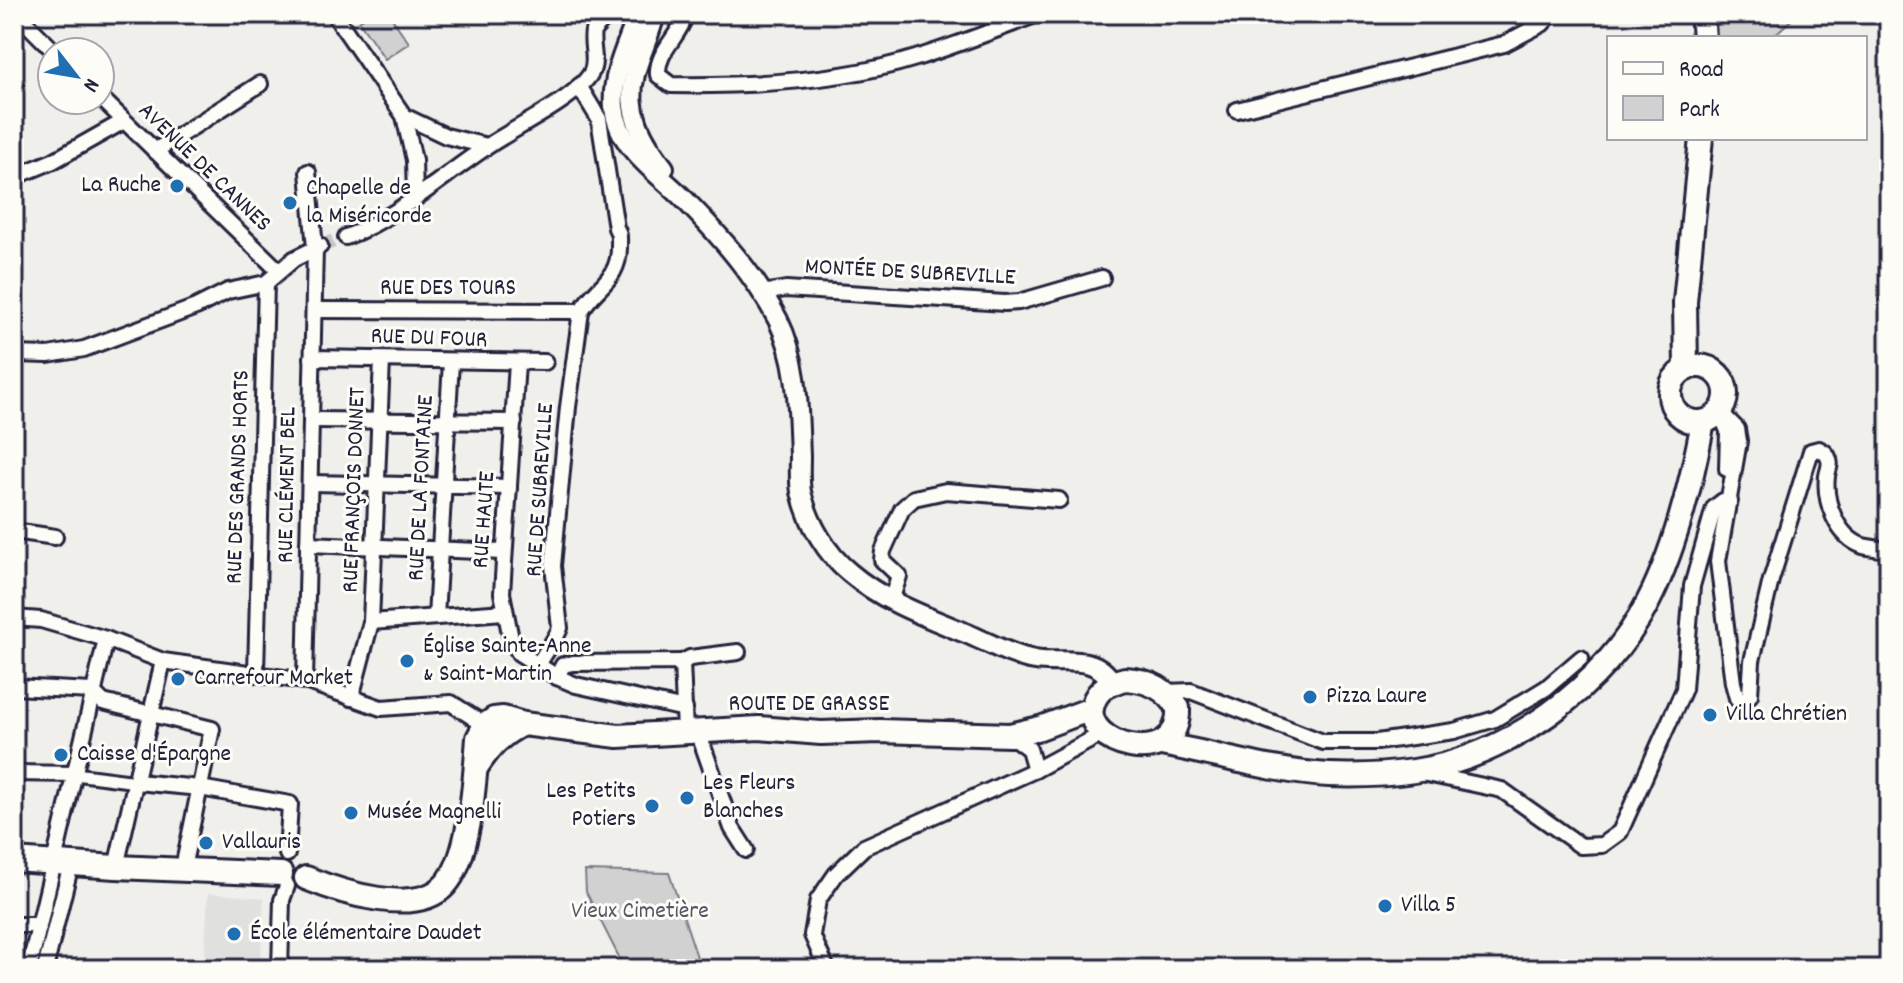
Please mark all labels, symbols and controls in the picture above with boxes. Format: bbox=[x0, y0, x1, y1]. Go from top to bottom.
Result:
north arrow bbox=[36, 36, 116, 116]
legend bbox=[1607, 36, 1867, 140]
text: Road bbox=[1679, 54, 1724, 88]
text: N bbox=[74, 72, 106, 97]
text: Park bbox=[1679, 94, 1720, 128]
street label: AVENUE DE CANNES bbox=[130, 95, 278, 241]
place label: La Ruche bbox=[81, 169, 161, 203]
place label: Chapelle de la Miséricorde bbox=[306, 172, 432, 234]
marker: La Ruche bbox=[168, 177, 186, 195]
marker: Chapelle de la Miséricorde bbox=[281, 194, 299, 212]
street label: MONTÉE DE SUBREVILLE bbox=[804, 251, 1016, 296]
street label: RUE DES TOURS bbox=[380, 272, 516, 306]
street label: RUE DU FOUR bbox=[370, 320, 488, 358]
street label: RUE DES GRANDS HORTS bbox=[218, 369, 260, 585]
street label: RUE FRANÇOIS DONNET bbox=[334, 386, 376, 593]
street label: RUE DE LA FONTAINE bbox=[400, 394, 444, 582]
street label: RUE DE SUBREVILLE bbox=[518, 402, 564, 578]
street label: RUE CLÉMENT BEL bbox=[270, 406, 306, 563]
street label: RUE HAUTE bbox=[465, 470, 505, 570]
place label: Église Sainte-Anne & Saint-Martin bbox=[423, 630, 591, 692]
marker: Église Sainte-Anne & Saint-Martin bbox=[398, 652, 416, 670]
place label: Carrefour Market bbox=[194, 662, 353, 696]
marker: Carrefour Market bbox=[169, 670, 187, 688]
place label: Pizza Laure bbox=[1326, 680, 1427, 714]
street label: ROUTE DE GRASSE bbox=[729, 688, 889, 722]
marker: Pizza Laure bbox=[1301, 688, 1319, 706]
place label: Villa Chrétien bbox=[1726, 698, 1847, 732]
marker: Villa Chrétien bbox=[1701, 706, 1719, 724]
place label: Caisse d'Épargne bbox=[77, 738, 231, 772]
marker: Caisse d'Épargne bbox=[52, 746, 70, 764]
place label: Les Fleurs Blanches bbox=[703, 767, 795, 829]
place label: Les Petits Potiers bbox=[546, 775, 636, 837]
marker: Les Fleurs Blanches bbox=[678, 789, 696, 807]
place label: Musée Magnelli bbox=[367, 796, 501, 830]
marker: Les Petits Potiers bbox=[643, 797, 661, 815]
marker: Musée Magnelli bbox=[342, 804, 360, 822]
place label: Vallauris bbox=[222, 826, 301, 860]
marker: Vallauris bbox=[197, 834, 215, 852]
place label: Villa 5 bbox=[1401, 889, 1456, 923]
park label: Vieux Cimetière bbox=[571, 895, 709, 929]
marker: Villa 5 bbox=[1376, 897, 1394, 915]
place label: École élémentaire Daudet bbox=[250, 917, 482, 951]
marker: École élémentaire Daudet bbox=[225, 925, 243, 943]

